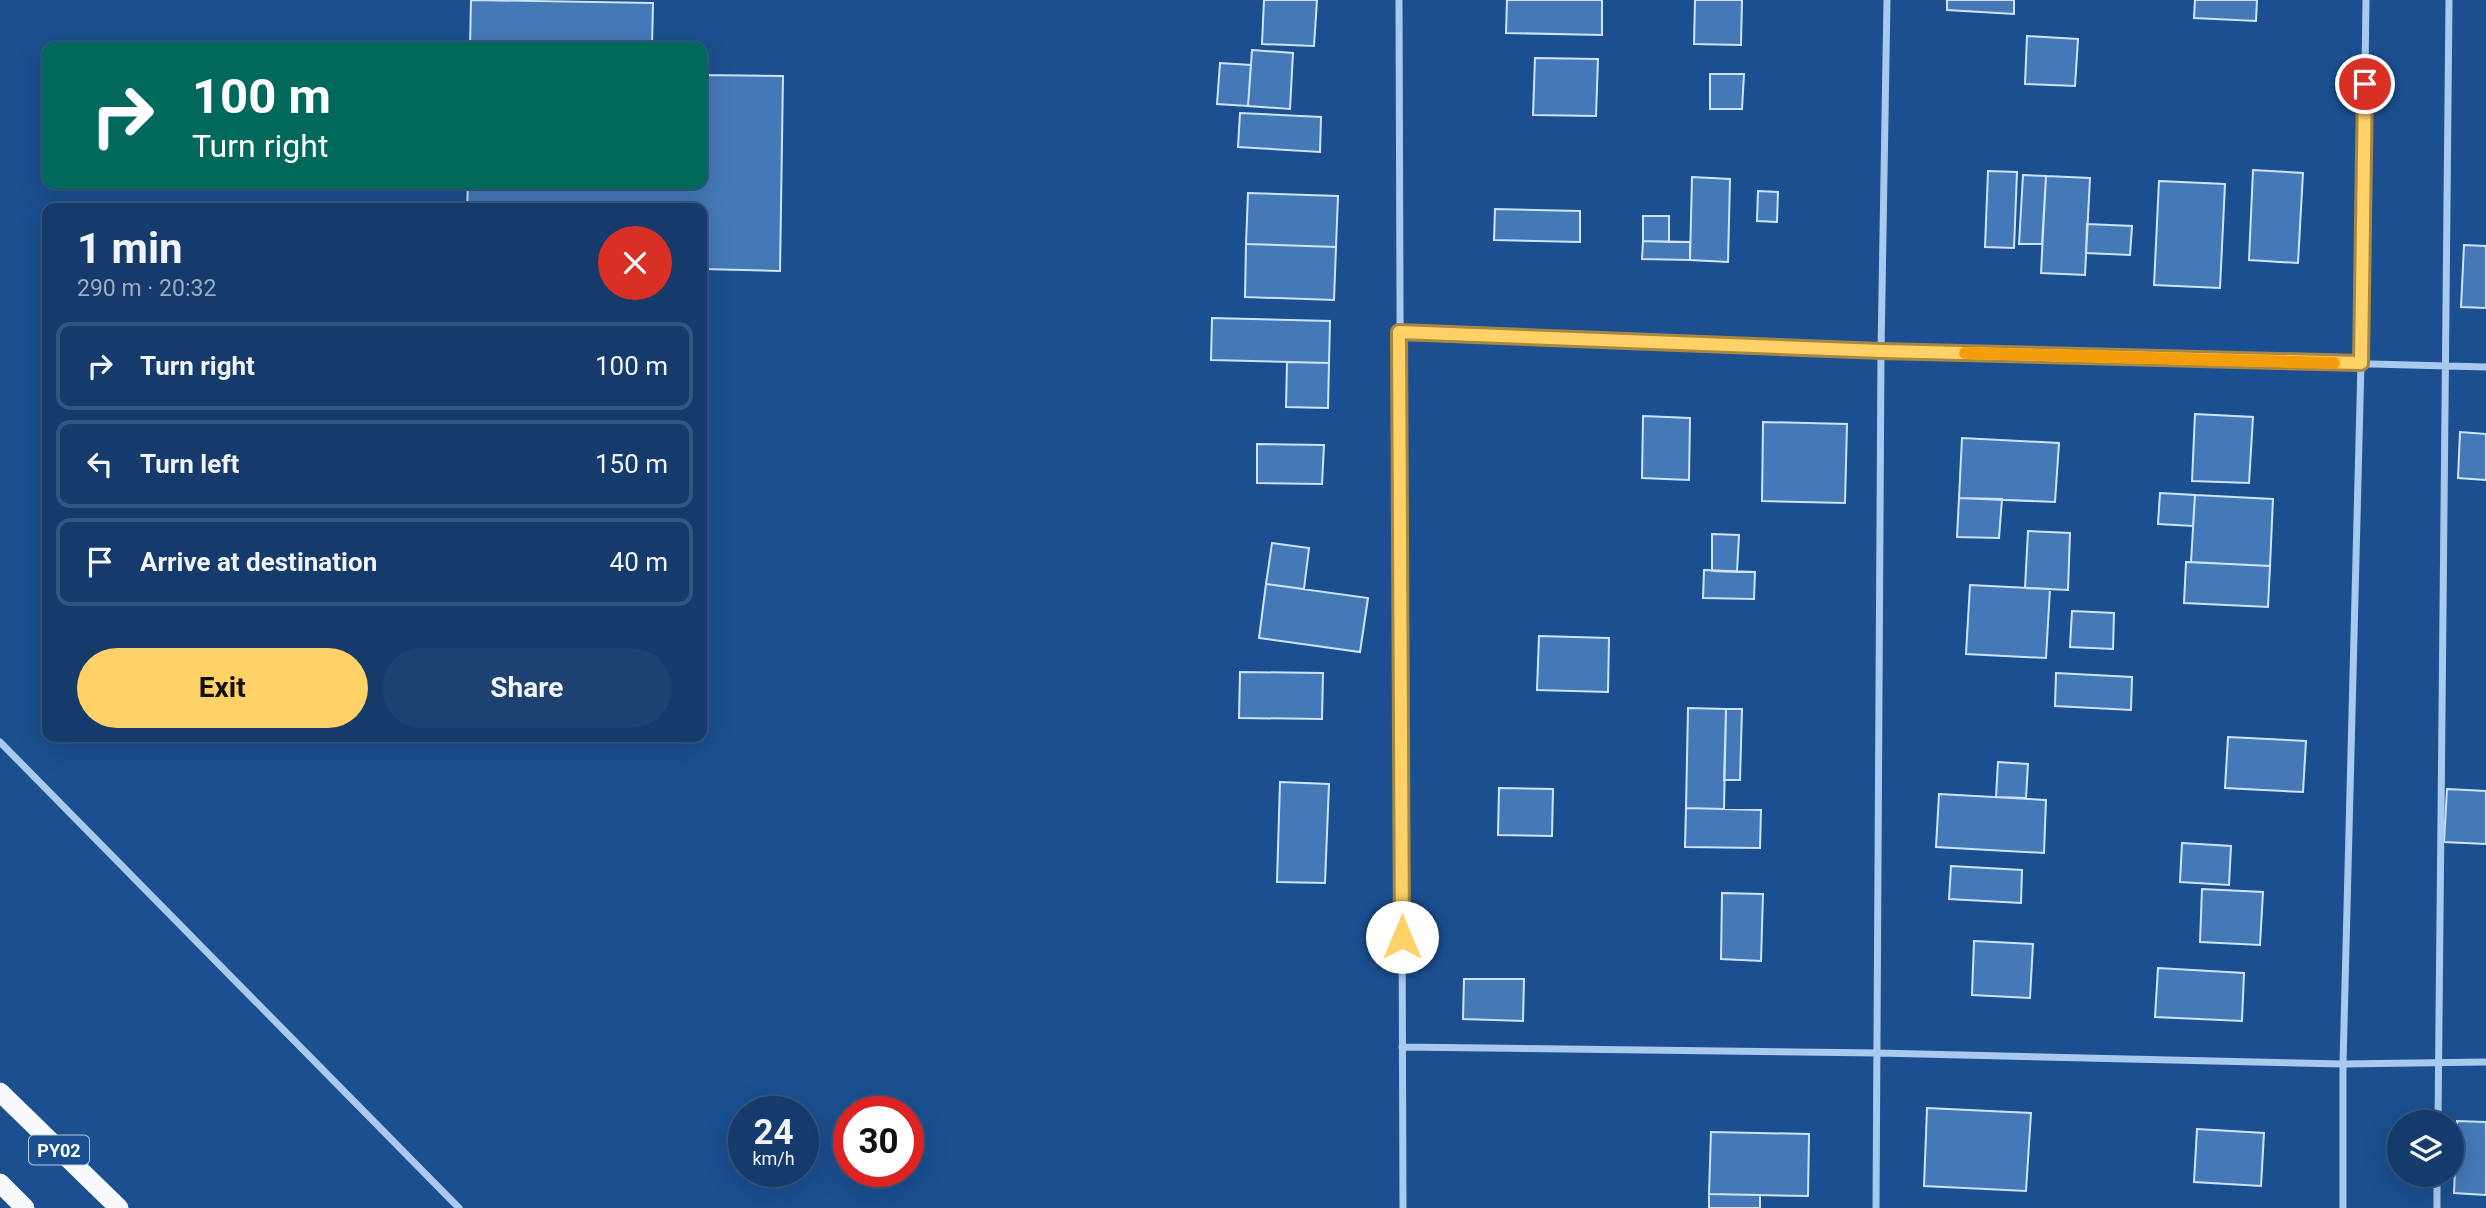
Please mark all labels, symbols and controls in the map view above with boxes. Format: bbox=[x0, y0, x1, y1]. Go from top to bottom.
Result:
pin bbox=[2335, 54, 2395, 114]
icon: arrive bbox=[2346, 65, 2384, 103]
text: 100 m bbox=[192, 68, 331, 125]
icon: right bbox=[77, 70, 168, 161]
text: Turn right bbox=[192, 127, 328, 165]
text: 1 min bbox=[77, 224, 183, 273]
button: close bbox=[598, 226, 672, 300]
text: 290 m · 20:32 bbox=[77, 275, 216, 302]
icon: right bbox=[81, 347, 119, 385]
text: Turn right bbox=[140, 351, 255, 381]
text: 100 m bbox=[595, 351, 668, 381]
icon: left bbox=[81, 445, 119, 483]
text: Turn left bbox=[140, 449, 239, 479]
text: 150 m bbox=[595, 449, 668, 479]
icon: arrive bbox=[81, 543, 119, 581]
text: Arrive at destination bbox=[140, 547, 377, 577]
text: 40 m bbox=[610, 547, 668, 577]
button: Exit bbox=[77, 648, 368, 728]
button: Share bbox=[382, 648, 672, 728]
position arrow bbox=[1365, 900, 1439, 974]
speed limit sign: 30 bbox=[833, 1096, 924, 1187]
map controls bbox=[2387, 1110, 2464, 1187]
button: layers bbox=[2387, 1110, 2464, 1187]
text: 24 bbox=[753, 1112, 794, 1153]
road number: PY02 bbox=[29, 1135, 89, 1164]
text: km/h bbox=[752, 1148, 795, 1169]

